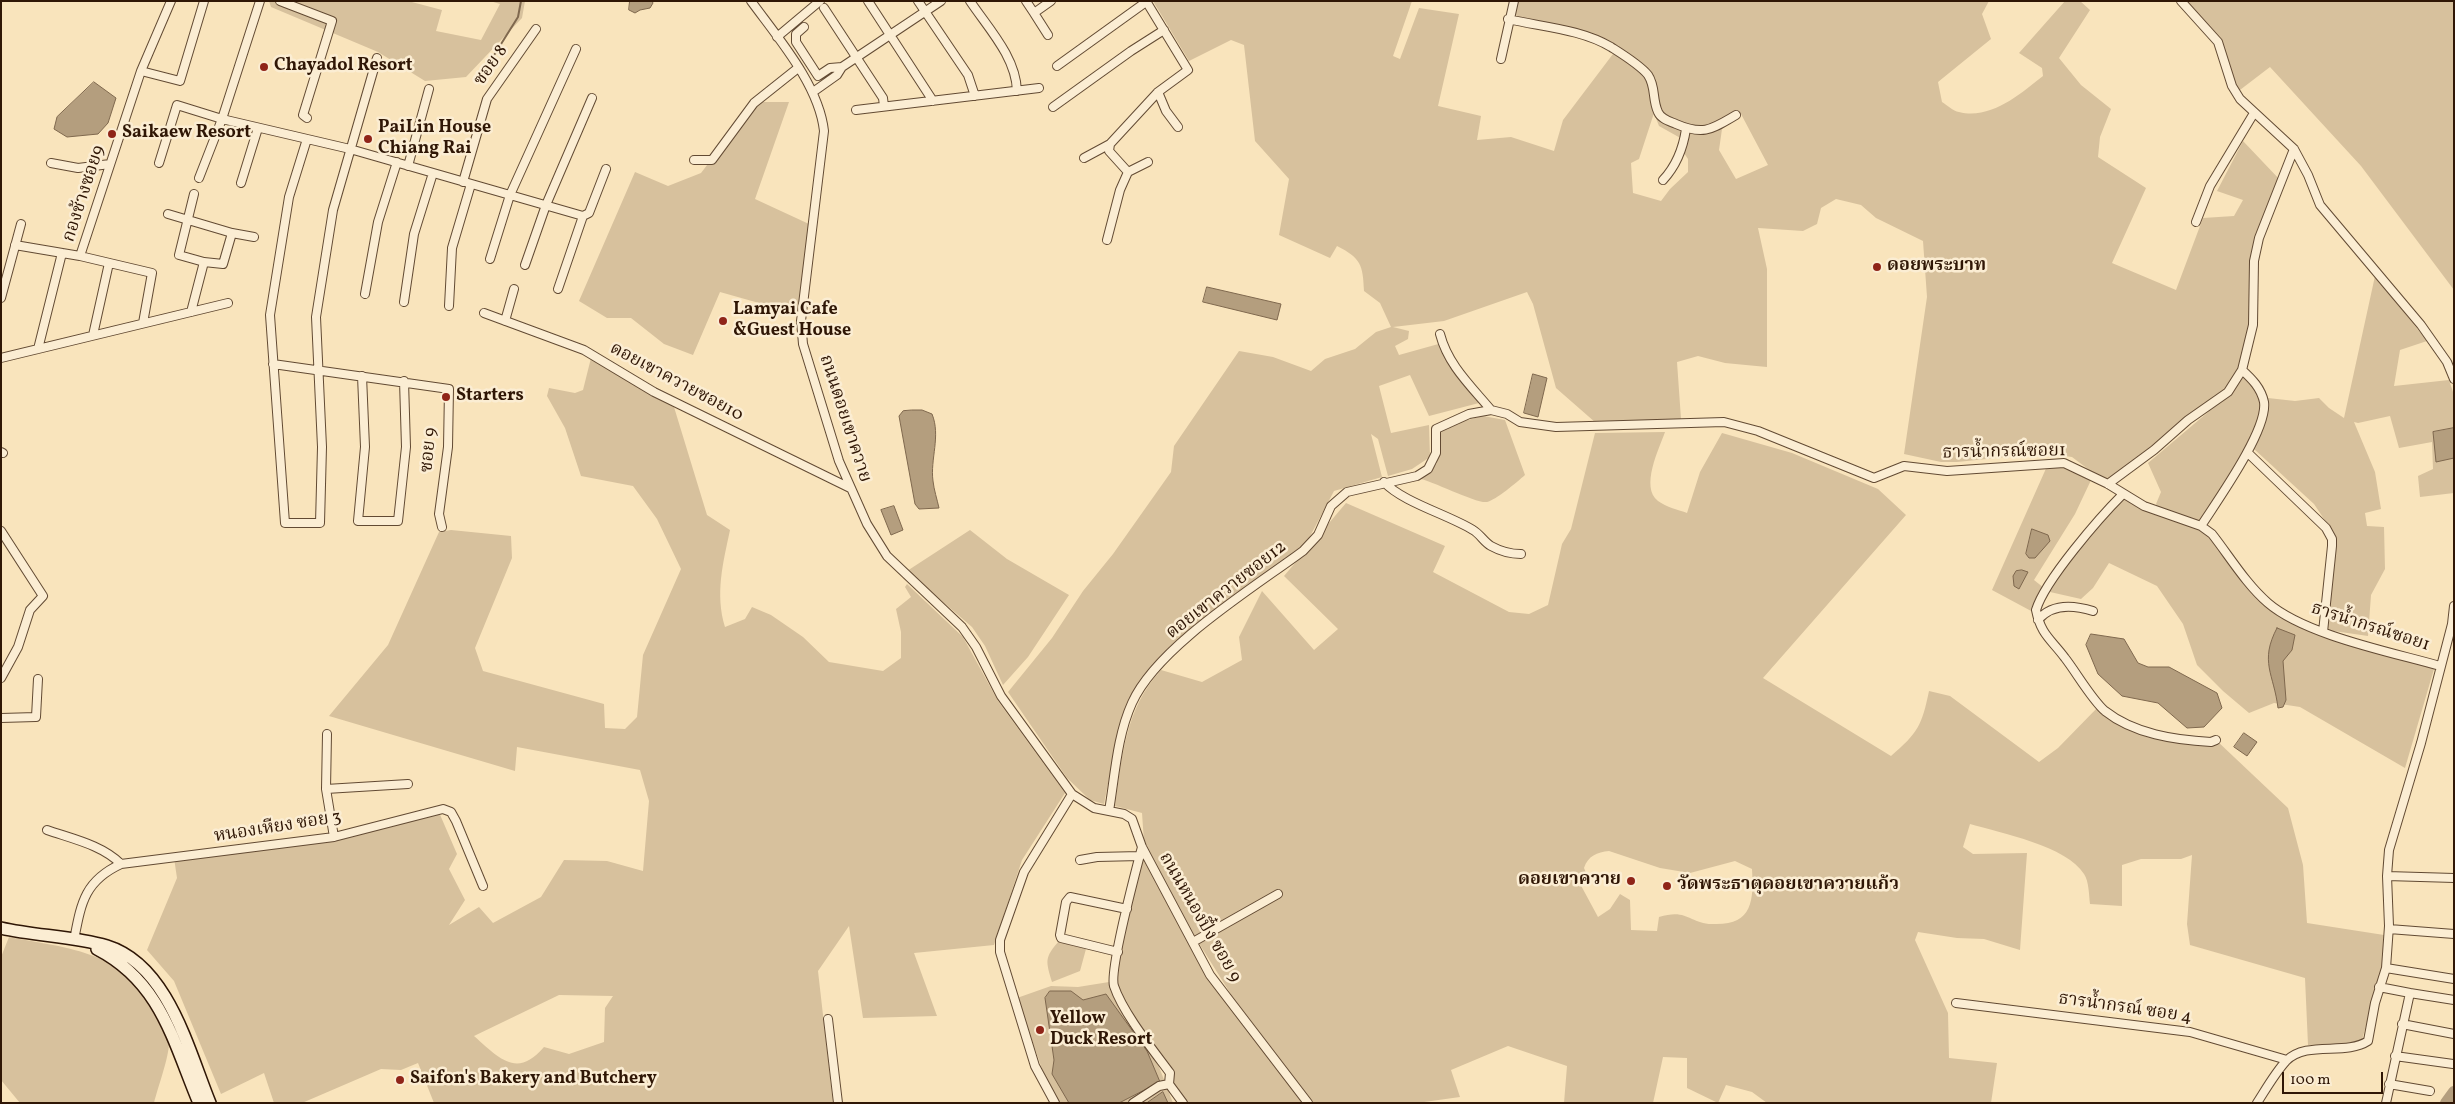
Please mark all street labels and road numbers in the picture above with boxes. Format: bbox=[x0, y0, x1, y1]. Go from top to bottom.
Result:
street label: ซอย 8 bbox=[470, 41, 514, 91]
street label: กองช้างซอย9 bbox=[59, 143, 111, 245]
street label: ดอยเขาควายซอย10 bbox=[606, 339, 746, 427]
street label: ถนนดอยเขาควาย bbox=[813, 352, 875, 486]
street label: ซอย 9 bbox=[417, 427, 443, 473]
street label: ธารน้ำกรณ์ซอย1 bbox=[1942, 441, 2066, 465]
street label: ดอยเขาควายซอย12 bbox=[1162, 537, 1292, 645]
street label: ธารน้ำกรณ์ซอย1 bbox=[2308, 599, 2432, 657]
street label: หนองเหียง ซอย 3 bbox=[213, 807, 343, 849]
street label: ถนนหนองปึ๋ง ซอย 9 bbox=[1153, 849, 1245, 987]
street label: ธารน้ำกรณ์ ซอย 4 bbox=[2057, 989, 2193, 1029]

